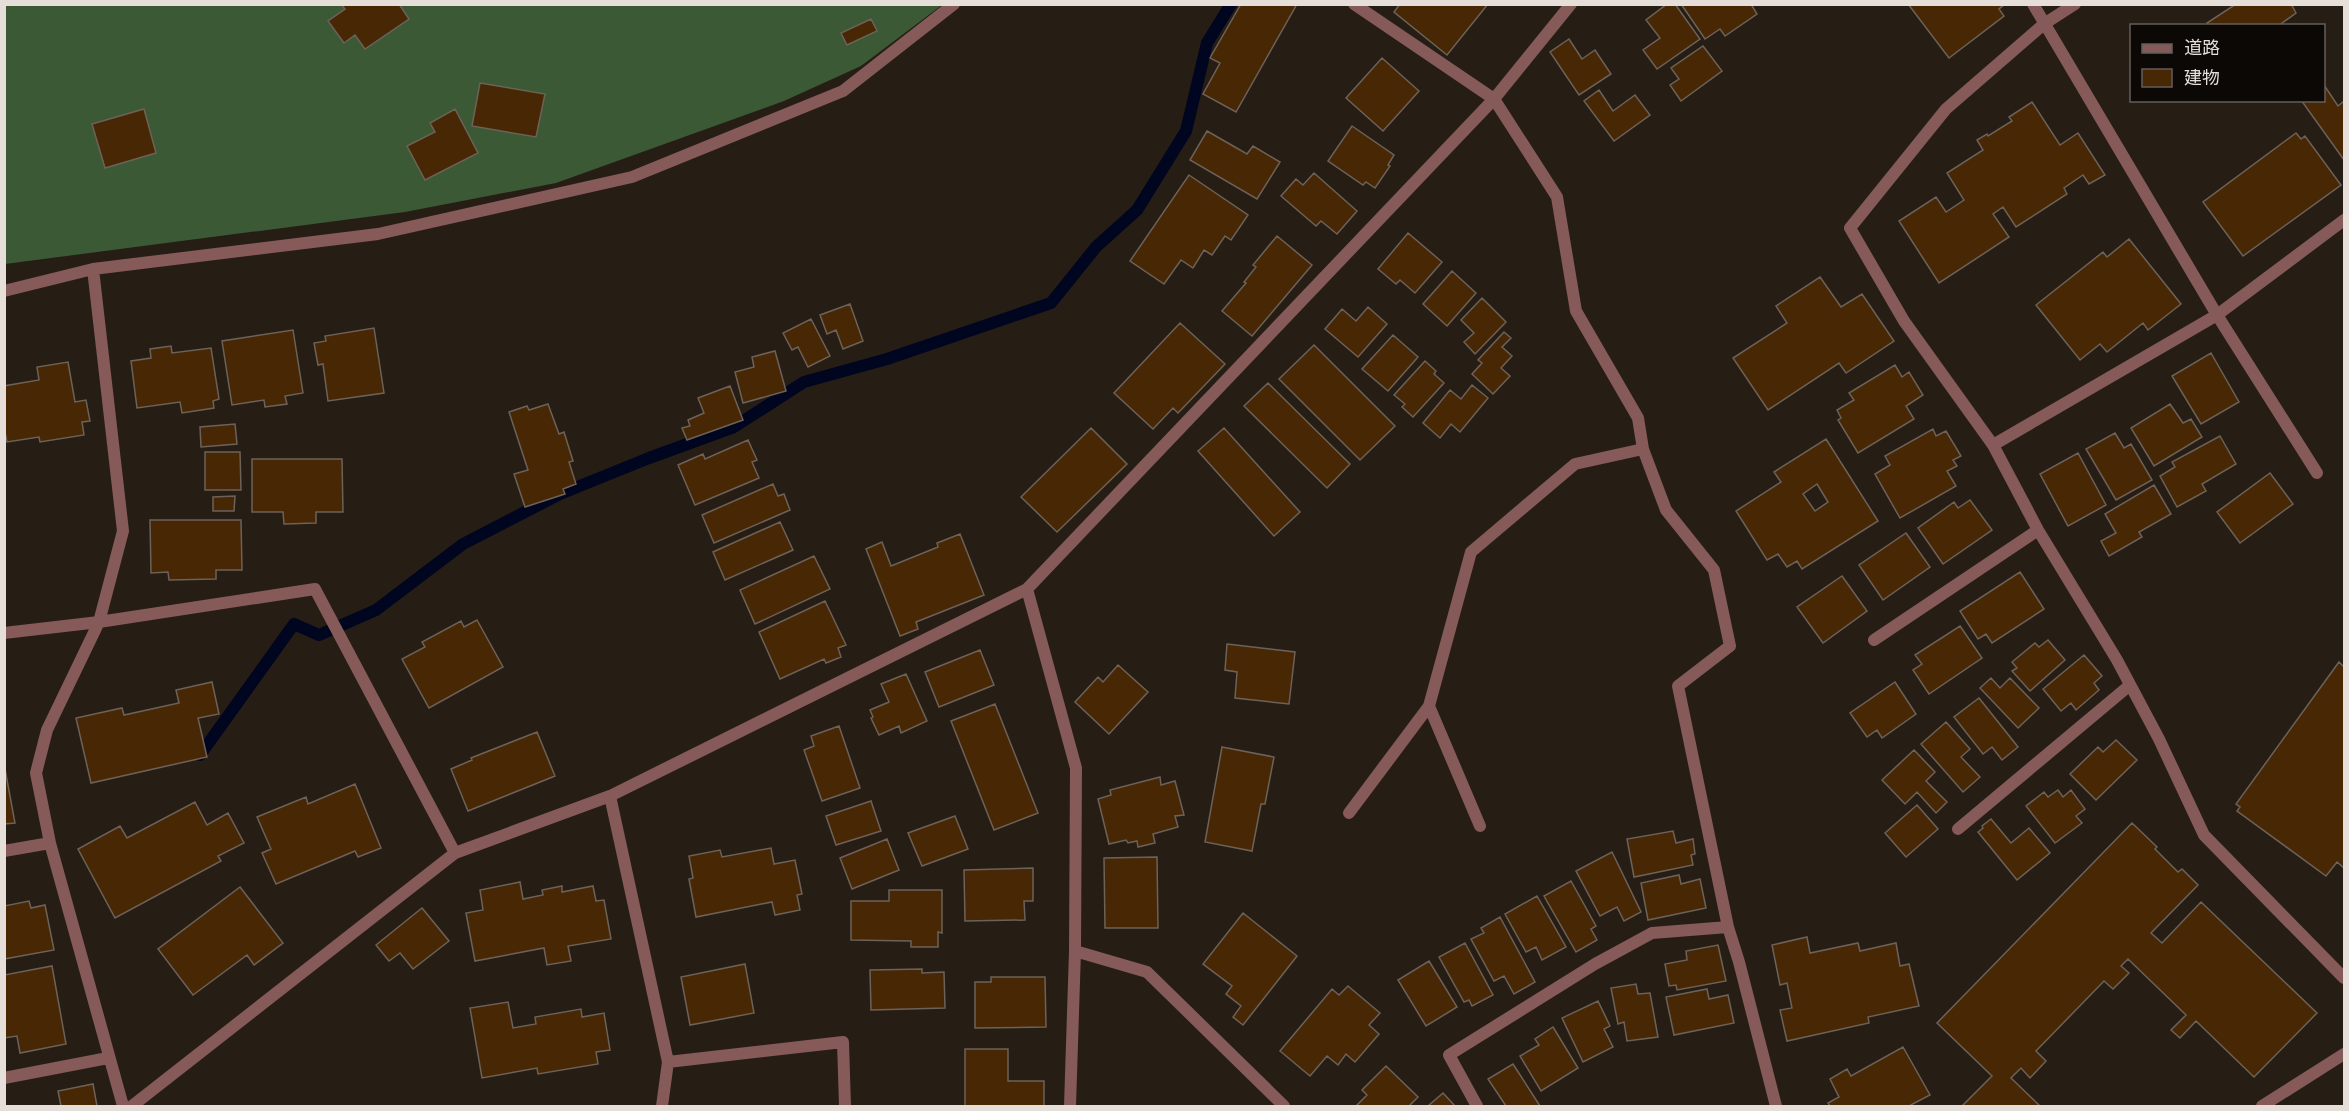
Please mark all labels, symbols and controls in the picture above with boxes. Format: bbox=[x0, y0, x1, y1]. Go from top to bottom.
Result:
legend bbox=[2130, 24, 2325, 102]
text: 道路 bbox=[2184, 36, 2220, 58]
text: 建物 bbox=[2184, 66, 2220, 88]

